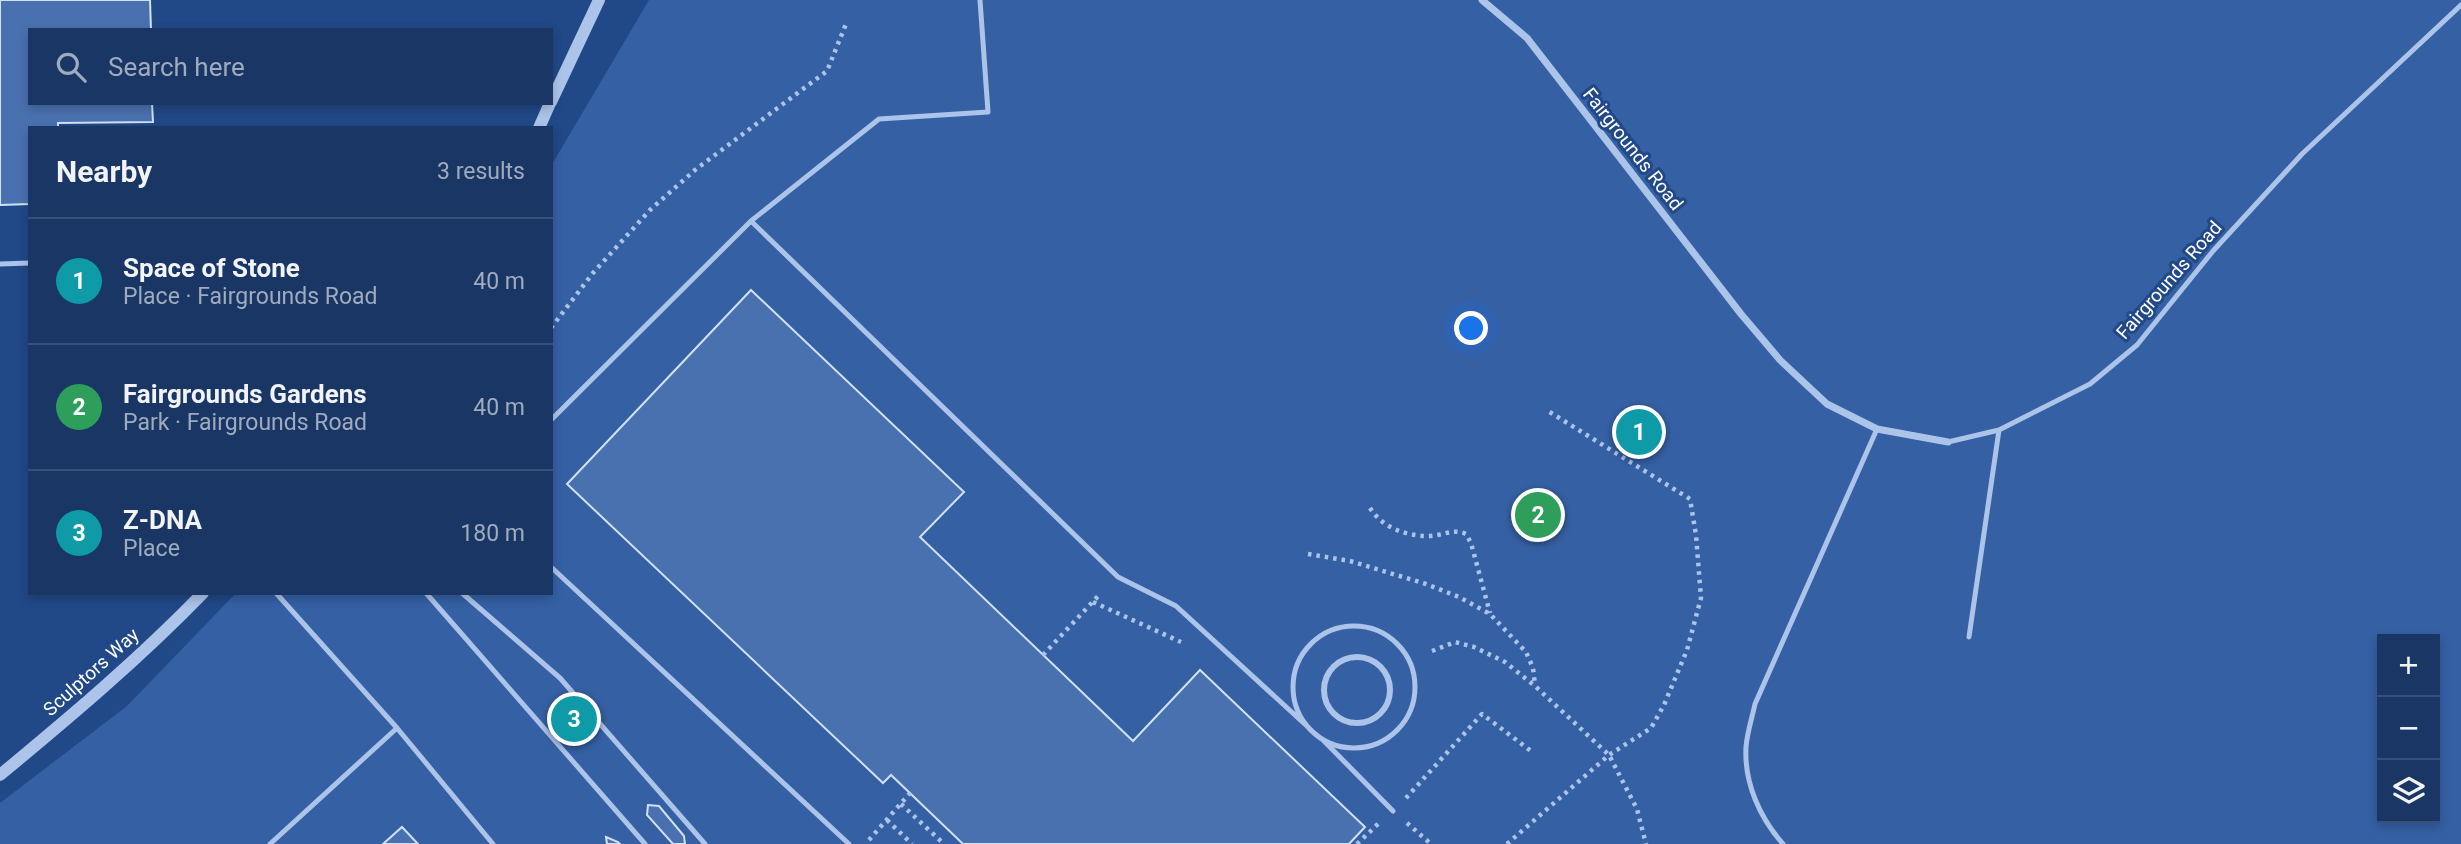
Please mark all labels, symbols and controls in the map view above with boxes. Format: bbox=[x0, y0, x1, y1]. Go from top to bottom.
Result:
search box bbox=[28, 28, 553, 105]
icon: search bbox=[52, 48, 90, 86]
text: Search here bbox=[108, 52, 245, 82]
street label: Fairgrounds Road bbox=[1578, 83, 1688, 215]
text: Nearby bbox=[56, 154, 152, 189]
text: 3 results bbox=[437, 158, 525, 185]
street label: Fairgrounds Road bbox=[2111, 216, 2227, 344]
text: Space of Stone bbox=[123, 253, 300, 283]
text: 1 bbox=[72, 268, 86, 295]
text: 40 m bbox=[473, 268, 525, 295]
text: Place · Fairgrounds Road bbox=[123, 283, 378, 310]
your location bbox=[1454, 311, 1488, 345]
text: Fairgrounds Gardens bbox=[123, 379, 367, 409]
text: 2 bbox=[72, 394, 86, 421]
text: 40 m bbox=[473, 394, 525, 421]
pin: 1 bbox=[1616, 406, 1662, 458]
text: Park · Fairgrounds Road bbox=[123, 409, 367, 436]
pin: 2 bbox=[1515, 489, 1561, 541]
text: Z-DNA bbox=[123, 505, 202, 535]
text: 3 bbox=[72, 520, 86, 547]
text: 180 m bbox=[460, 520, 525, 547]
text: Place bbox=[123, 535, 180, 562]
street label: Sculptors Way bbox=[39, 623, 143, 721]
map controls bbox=[2377, 634, 2440, 823]
button: + bbox=[2377, 634, 2440, 697]
pin: 3 bbox=[551, 693, 597, 745]
button: − bbox=[2377, 697, 2440, 760]
button: layers bbox=[2377, 760, 2440, 823]

